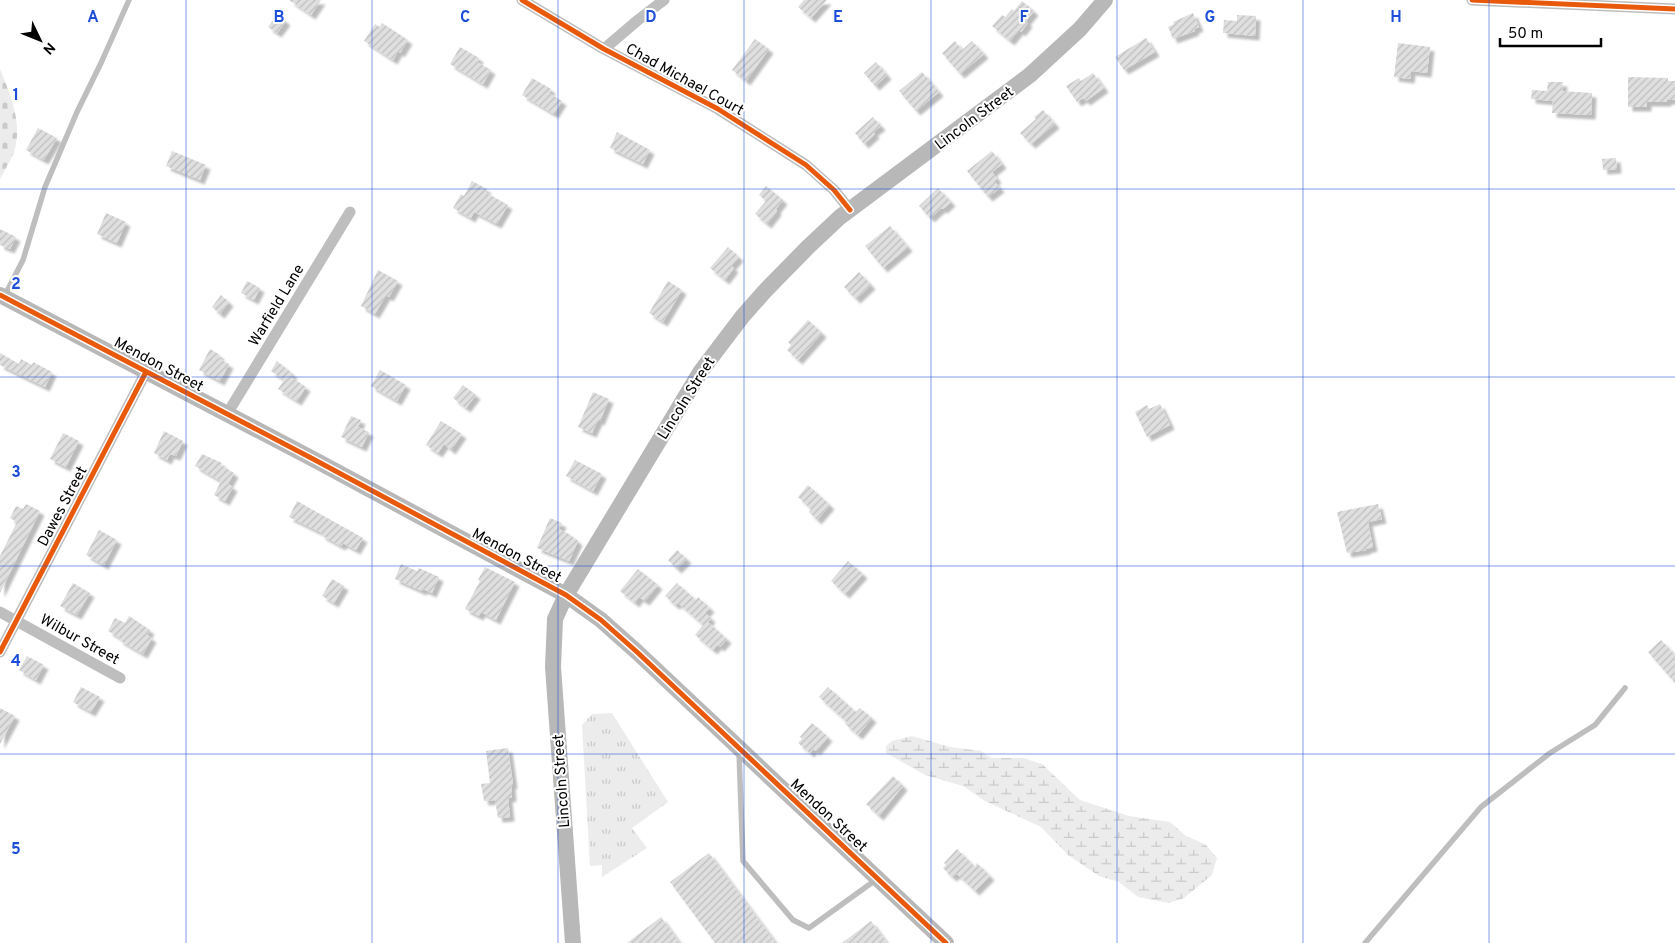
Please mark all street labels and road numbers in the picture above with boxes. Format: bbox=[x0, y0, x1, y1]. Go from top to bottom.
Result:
street label: Chad Michael Court bbox=[622, 40, 747, 121]
street label: Lincoln Street bbox=[932, 83, 1018, 155]
street label: Warfield Lane bbox=[245, 261, 309, 350]
street label: Mendon Street bbox=[110, 334, 206, 397]
street label: Lincoln Street bbox=[654, 354, 720, 444]
street label: Dawes Street bbox=[34, 463, 92, 550]
street label: Mendon Street bbox=[468, 525, 564, 588]
street label: Wilbur Street bbox=[36, 611, 122, 670]
street label: Lincoln Street bbox=[550, 733, 575, 828]
street label: Mendon Street bbox=[785, 775, 871, 857]

